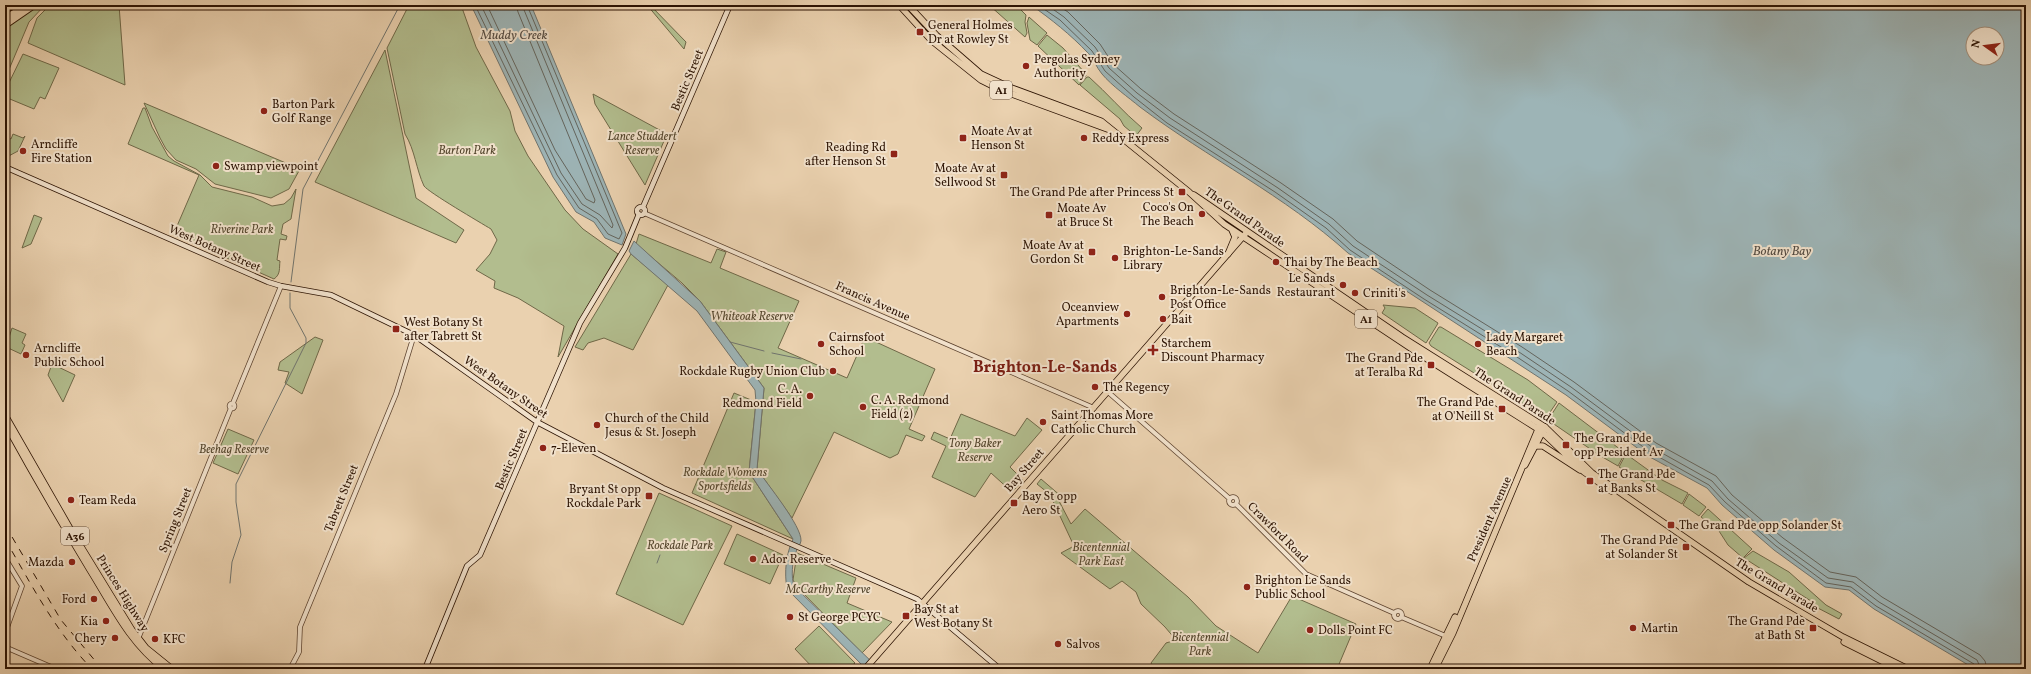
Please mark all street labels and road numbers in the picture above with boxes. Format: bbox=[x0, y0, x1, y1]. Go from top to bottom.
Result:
street label: Bestic Street bbox=[668, 47, 708, 114]
road number: A1 bbox=[990, 81, 1012, 99]
street label: The Grand Parade bbox=[1201, 184, 1288, 252]
street label: West Botany Street bbox=[166, 221, 263, 276]
street label: Francis Avenue bbox=[833, 278, 913, 326]
road number: A1 bbox=[1355, 310, 1377, 328]
street label: West Botany Street bbox=[460, 353, 551, 423]
street label: The Grand Parade bbox=[1470, 364, 1559, 429]
street label: Bestic Street bbox=[492, 426, 532, 493]
street label: Bay Street bbox=[1001, 445, 1048, 496]
street label: Tabrett Street bbox=[321, 462, 363, 535]
street label: President Avenue bbox=[1464, 474, 1516, 565]
street label: Spring Street bbox=[156, 485, 196, 555]
street label: Crawford Road bbox=[1244, 499, 1311, 567]
road number: A36 bbox=[61, 527, 89, 545]
street label: Princes Highway bbox=[92, 552, 153, 636]
street label: The Grand Parade bbox=[1732, 555, 1821, 617]

